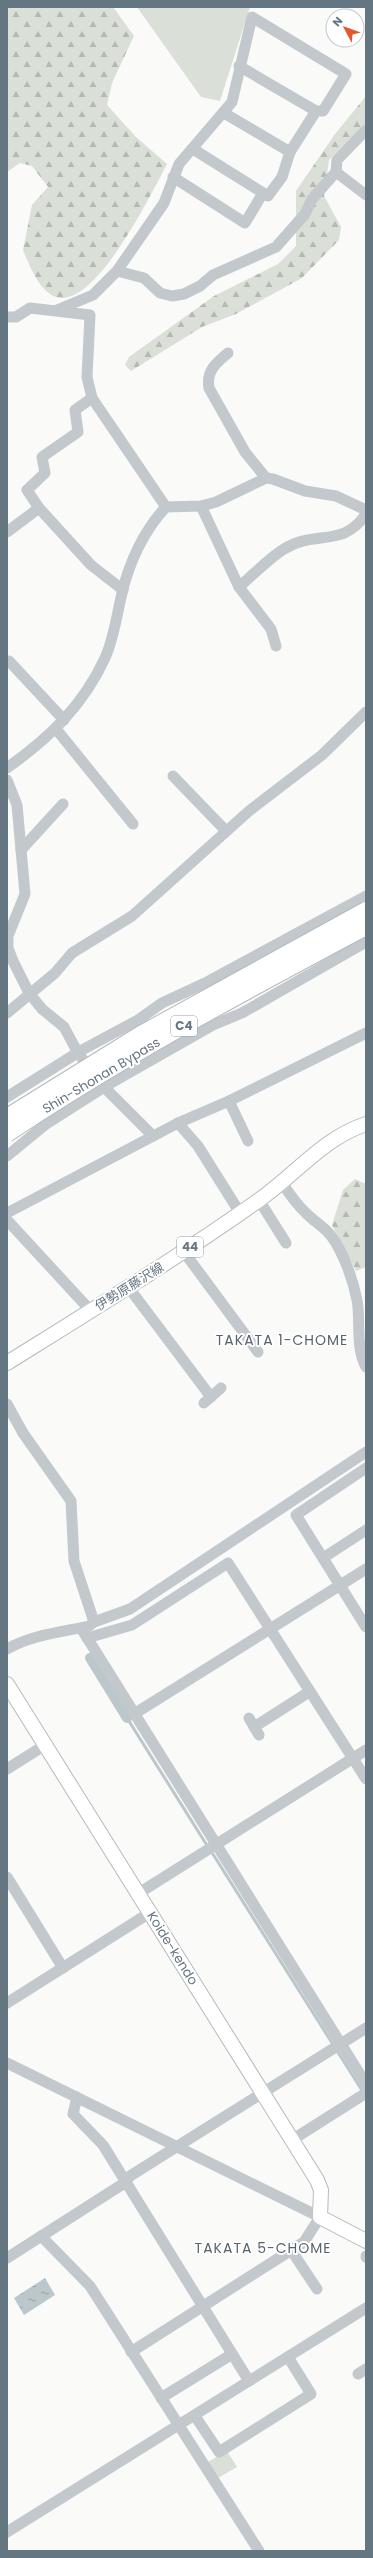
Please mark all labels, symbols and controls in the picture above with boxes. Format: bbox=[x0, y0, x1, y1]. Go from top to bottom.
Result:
north arrow bbox=[325, 8, 365, 48]
text: N bbox=[329, 13, 346, 30]
road number: C4 bbox=[171, 1016, 197, 1036]
street label: Shin-Shonan Bypass bbox=[39, 1033, 164, 1118]
road number: 44 bbox=[177, 1237, 203, 1257]
street label: 伊勢原藤沢線 bbox=[91, 1258, 167, 1315]
district label: TAKATA 1-CHOME bbox=[216, 1330, 348, 1350]
street label: Koide-kendo bbox=[142, 1908, 203, 1989]
district label: TAKATA 5-CHOME bbox=[195, 2238, 331, 2258]

